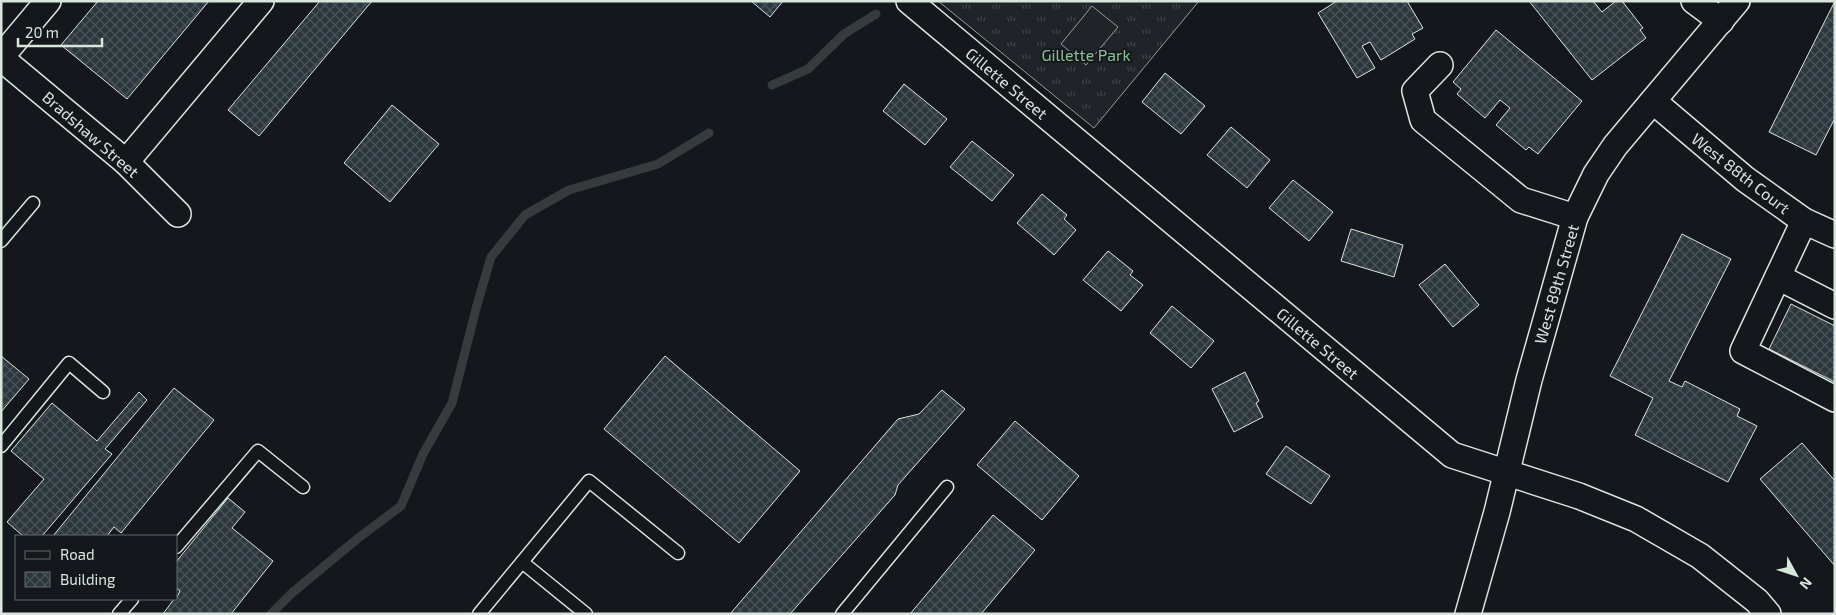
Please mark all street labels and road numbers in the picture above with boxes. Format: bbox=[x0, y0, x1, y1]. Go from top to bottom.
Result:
street label: Gillette Street bbox=[962, 43, 1052, 123]
street label: Bradshaw Street bbox=[39, 87, 143, 181]
street label: West 88th Court bbox=[1688, 129, 1794, 217]
street label: West 89th Street bbox=[1530, 222, 1582, 346]
street label: Gillette Street bbox=[1273, 303, 1363, 383]

